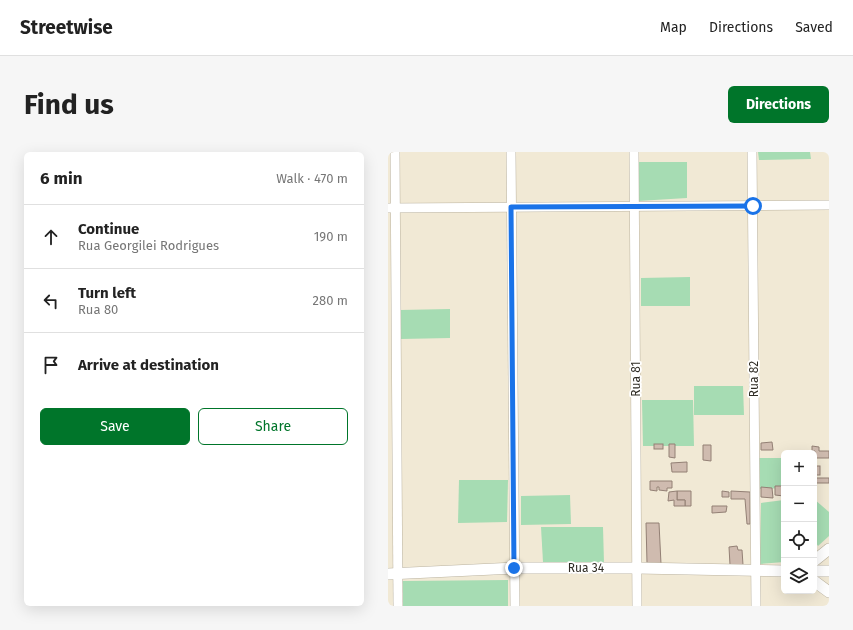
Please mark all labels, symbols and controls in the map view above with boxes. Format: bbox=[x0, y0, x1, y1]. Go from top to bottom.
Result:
text: Streetwise bbox=[20, 16, 113, 39]
text: Map bbox=[660, 19, 687, 36]
text: Directions bbox=[709, 19, 773, 36]
text: Saved bbox=[795, 19, 833, 36]
button: Directions bbox=[728, 86, 829, 123]
text: Find us bbox=[24, 88, 114, 121]
text: 6 min bbox=[40, 168, 83, 189]
text: Walk · 470 m bbox=[276, 171, 348, 186]
route start bbox=[744, 197, 762, 215]
text: Continue bbox=[78, 220, 139, 238]
icon: ahead bbox=[40, 226, 62, 248]
text: 190 m bbox=[314, 229, 348, 244]
text: Rua Georgilei Rodrigues bbox=[78, 238, 219, 253]
text: Turn left bbox=[78, 284, 136, 302]
icon: left bbox=[40, 290, 62, 312]
text: 280 m bbox=[313, 293, 348, 308]
text: Rua 80 bbox=[78, 302, 118, 317]
icon: arrive bbox=[40, 354, 62, 376]
text: Arrive at destination bbox=[78, 356, 219, 374]
street label: Rua 81 bbox=[629, 361, 643, 397]
street label: Rua 82 bbox=[747, 361, 761, 397]
button: Save bbox=[40, 408, 190, 445]
button: Share bbox=[198, 408, 348, 445]
map controls bbox=[781, 450, 817, 594]
button: + bbox=[781, 450, 817, 486]
button: − bbox=[781, 486, 817, 522]
button: locate bbox=[781, 522, 817, 558]
button: layers bbox=[781, 558, 817, 594]
route end bbox=[505, 559, 523, 577]
street label: Rua 34 bbox=[568, 561, 605, 575]

